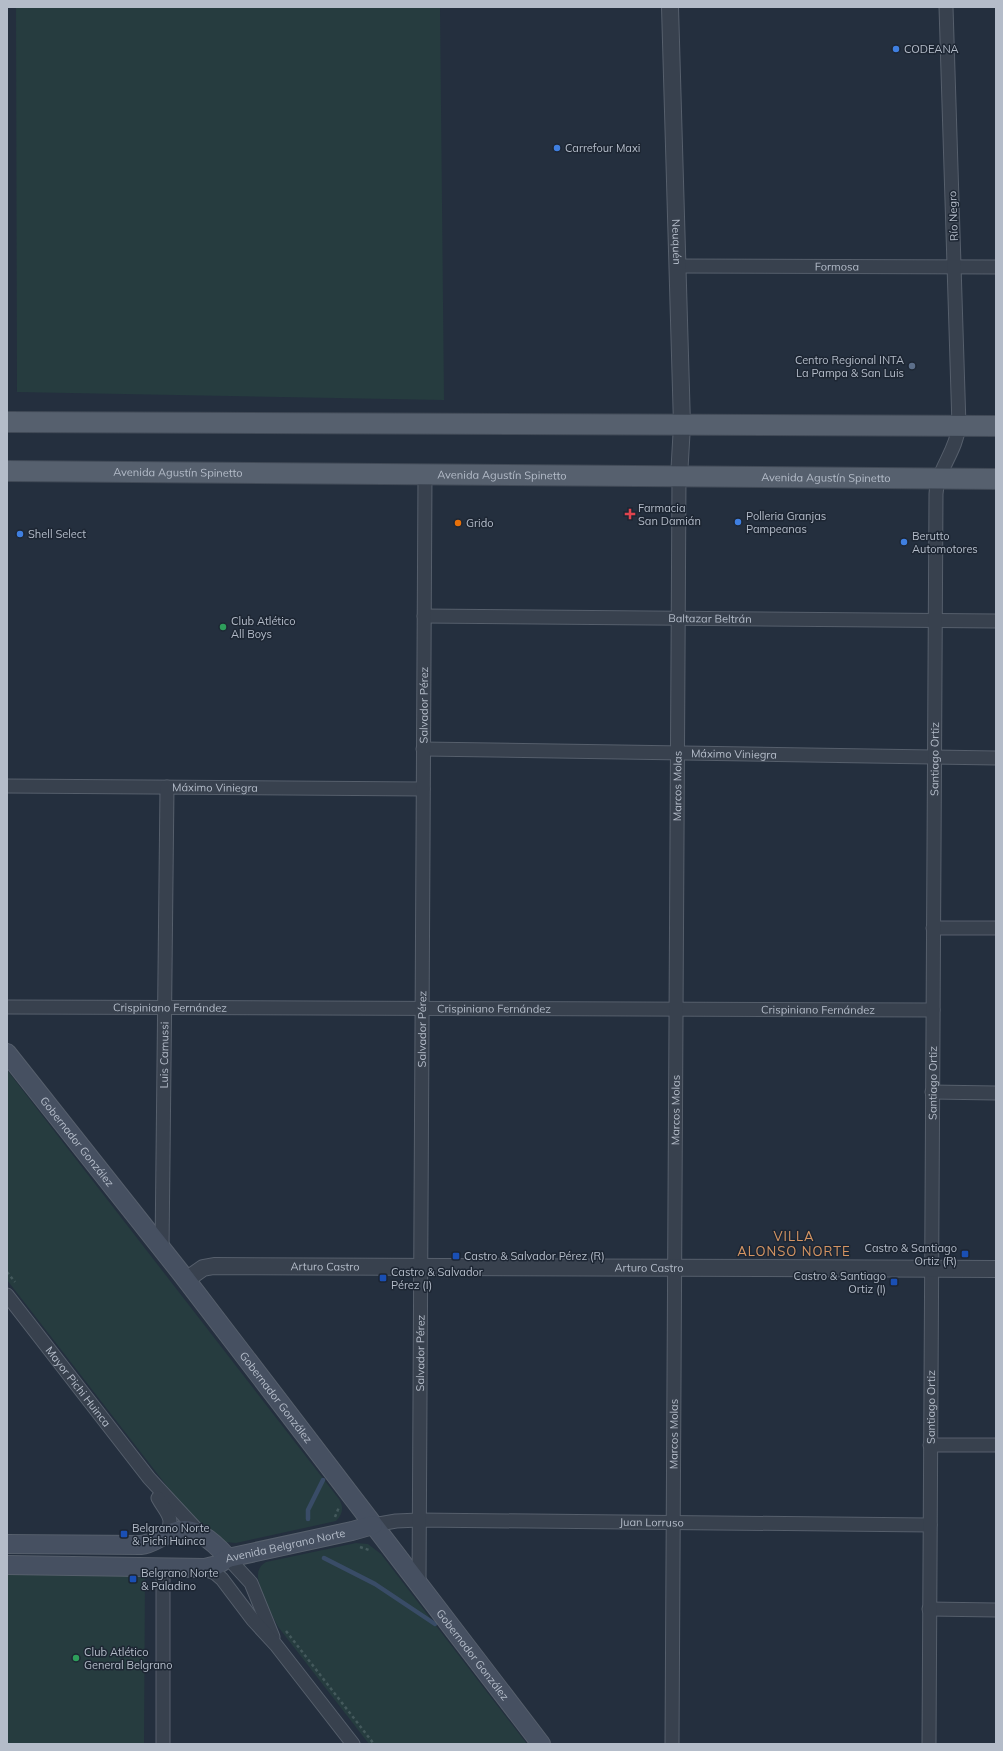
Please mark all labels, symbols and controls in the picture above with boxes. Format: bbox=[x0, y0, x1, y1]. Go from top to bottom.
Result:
place label: CODEANA bbox=[904, 42, 959, 56]
marker: CODEANA bbox=[891, 44, 901, 54]
place label: Carrefour Maxi bbox=[565, 141, 640, 155]
marker: Carrefour Maxi bbox=[552, 143, 562, 153]
street label: Río Negro bbox=[945, 191, 961, 241]
street label: Neuquén bbox=[669, 219, 684, 265]
street label: Formosa bbox=[815, 259, 859, 274]
place label: Centro Regional INTA La Pampa & San Luis bbox=[795, 353, 904, 380]
marker: Centro Regional INTA La Pampa & San Luis bbox=[907, 361, 917, 371]
street label: Avenida Agustín Spinetto bbox=[113, 465, 243, 480]
street label: Avenida Agustín Spinetto bbox=[437, 467, 567, 483]
street label: Avenida Agustín Spinetto bbox=[761, 470, 891, 485]
place label: Farmacia San Damián bbox=[638, 501, 701, 528]
marker: Farmacia San Damián bbox=[625, 509, 635, 519]
place label: Polleria Granjas Pampeanas bbox=[746, 509, 826, 536]
place label: Grido bbox=[466, 516, 494, 530]
marker: Polleria Granjas Pampeanas bbox=[733, 517, 743, 527]
marker: Grido bbox=[453, 518, 463, 528]
place label: Shell Select bbox=[28, 527, 86, 541]
marker: Shell Select bbox=[15, 529, 25, 539]
place label: Berutto Automotores bbox=[912, 529, 978, 556]
marker: Berutto Automotores bbox=[899, 537, 909, 547]
street label: Baltazar Beltrán bbox=[668, 611, 752, 626]
place label: Club Atlético All Boys bbox=[231, 614, 295, 641]
marker: Club Atlético All Boys bbox=[218, 622, 228, 632]
street label: Salvador Pérez bbox=[417, 666, 431, 743]
street label: Santiago Ortiz bbox=[927, 722, 942, 796]
street label: Máximo Viniegra bbox=[691, 746, 777, 762]
street label: Marcos Molas bbox=[670, 751, 684, 821]
street label: Máximo Viniegra bbox=[172, 780, 258, 795]
street label: Salvador Pérez bbox=[415, 990, 429, 1067]
street label: Crispiniano Fernández bbox=[113, 1000, 227, 1015]
street label: Crispiniano Fernández bbox=[437, 1001, 551, 1016]
street label: Crispiniano Fernández bbox=[761, 1002, 875, 1017]
street label: Luis Camussi bbox=[157, 1022, 171, 1088]
street label: Santiago Ortiz bbox=[925, 1046, 940, 1120]
street label: Marcos Molas bbox=[668, 1075, 683, 1145]
street label: Gobernador González bbox=[37, 1094, 117, 1190]
district label: VILLA ALONSO NORTE bbox=[737, 1228, 851, 1259]
place label: Castro & Santiago Ortiz (R) bbox=[865, 1241, 957, 1268]
place label: Castro & Salvador Pérez (R) bbox=[464, 1249, 605, 1263]
marker: Castro & Santiago Ortiz (R) bbox=[960, 1249, 970, 1259]
marker: Castro & Salvador Pérez (R) bbox=[451, 1251, 461, 1261]
street label: Arturo Castro bbox=[290, 1259, 360, 1274]
street label: Arturo Castro bbox=[614, 1261, 684, 1275]
place label: Castro & Salvador Pérez (I) bbox=[391, 1265, 483, 1292]
place label: Castro & Santiago Ortiz (I) bbox=[794, 1269, 886, 1296]
marker: Castro & Salvador Pérez (I) bbox=[378, 1273, 388, 1283]
marker: Castro & Santiago Ortiz (I) bbox=[889, 1277, 899, 1287]
street label: Salvador Pérez bbox=[413, 1314, 427, 1391]
street label: Mayor Pichi Huinca bbox=[43, 1344, 114, 1430]
street label: Gobernador González bbox=[237, 1349, 316, 1446]
street label: Santiago Ortiz bbox=[924, 1370, 938, 1444]
street label: Marcos Molas bbox=[667, 1399, 681, 1469]
street label: Juan Lorruso bbox=[619, 1515, 684, 1530]
place label: Belgrano Norte & Pichi Huinca bbox=[132, 1521, 209, 1548]
street label: Avenida Belgrano Norte bbox=[224, 1526, 346, 1565]
marker: Belgrano Norte & Pichi Huinca bbox=[119, 1529, 129, 1539]
place label: Belgrano Norte & Paladino bbox=[141, 1566, 218, 1593]
marker: Belgrano Norte & Paladino bbox=[128, 1574, 138, 1584]
street label: Gobernador González bbox=[433, 1606, 512, 1703]
place label: Club Atlético General Belgrano bbox=[84, 1645, 172, 1672]
marker: Club Atlético General Belgrano bbox=[71, 1653, 81, 1663]

